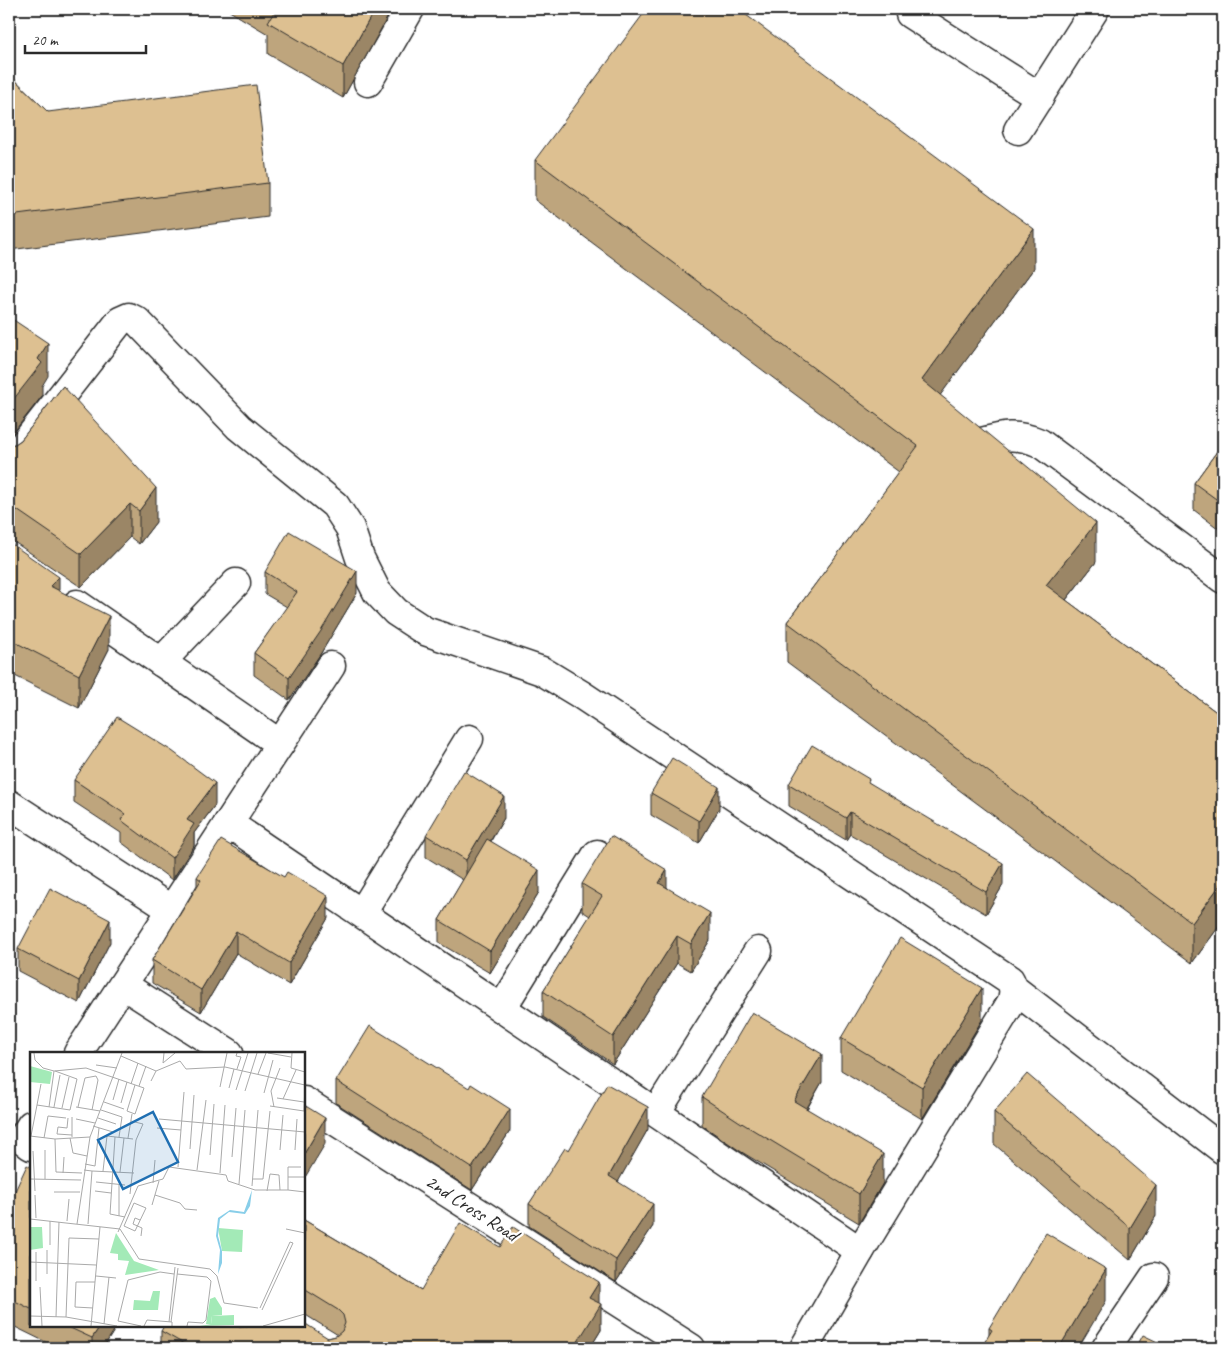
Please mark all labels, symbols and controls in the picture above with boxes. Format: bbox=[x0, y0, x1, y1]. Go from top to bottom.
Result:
scale bar bbox=[25, 22, 146, 54]
text: 20 m bbox=[32, 31, 59, 50]
inset map bbox=[30, 1052, 305, 1327]
street label: 2nd Cross Road bbox=[421, 1169, 526, 1249]

